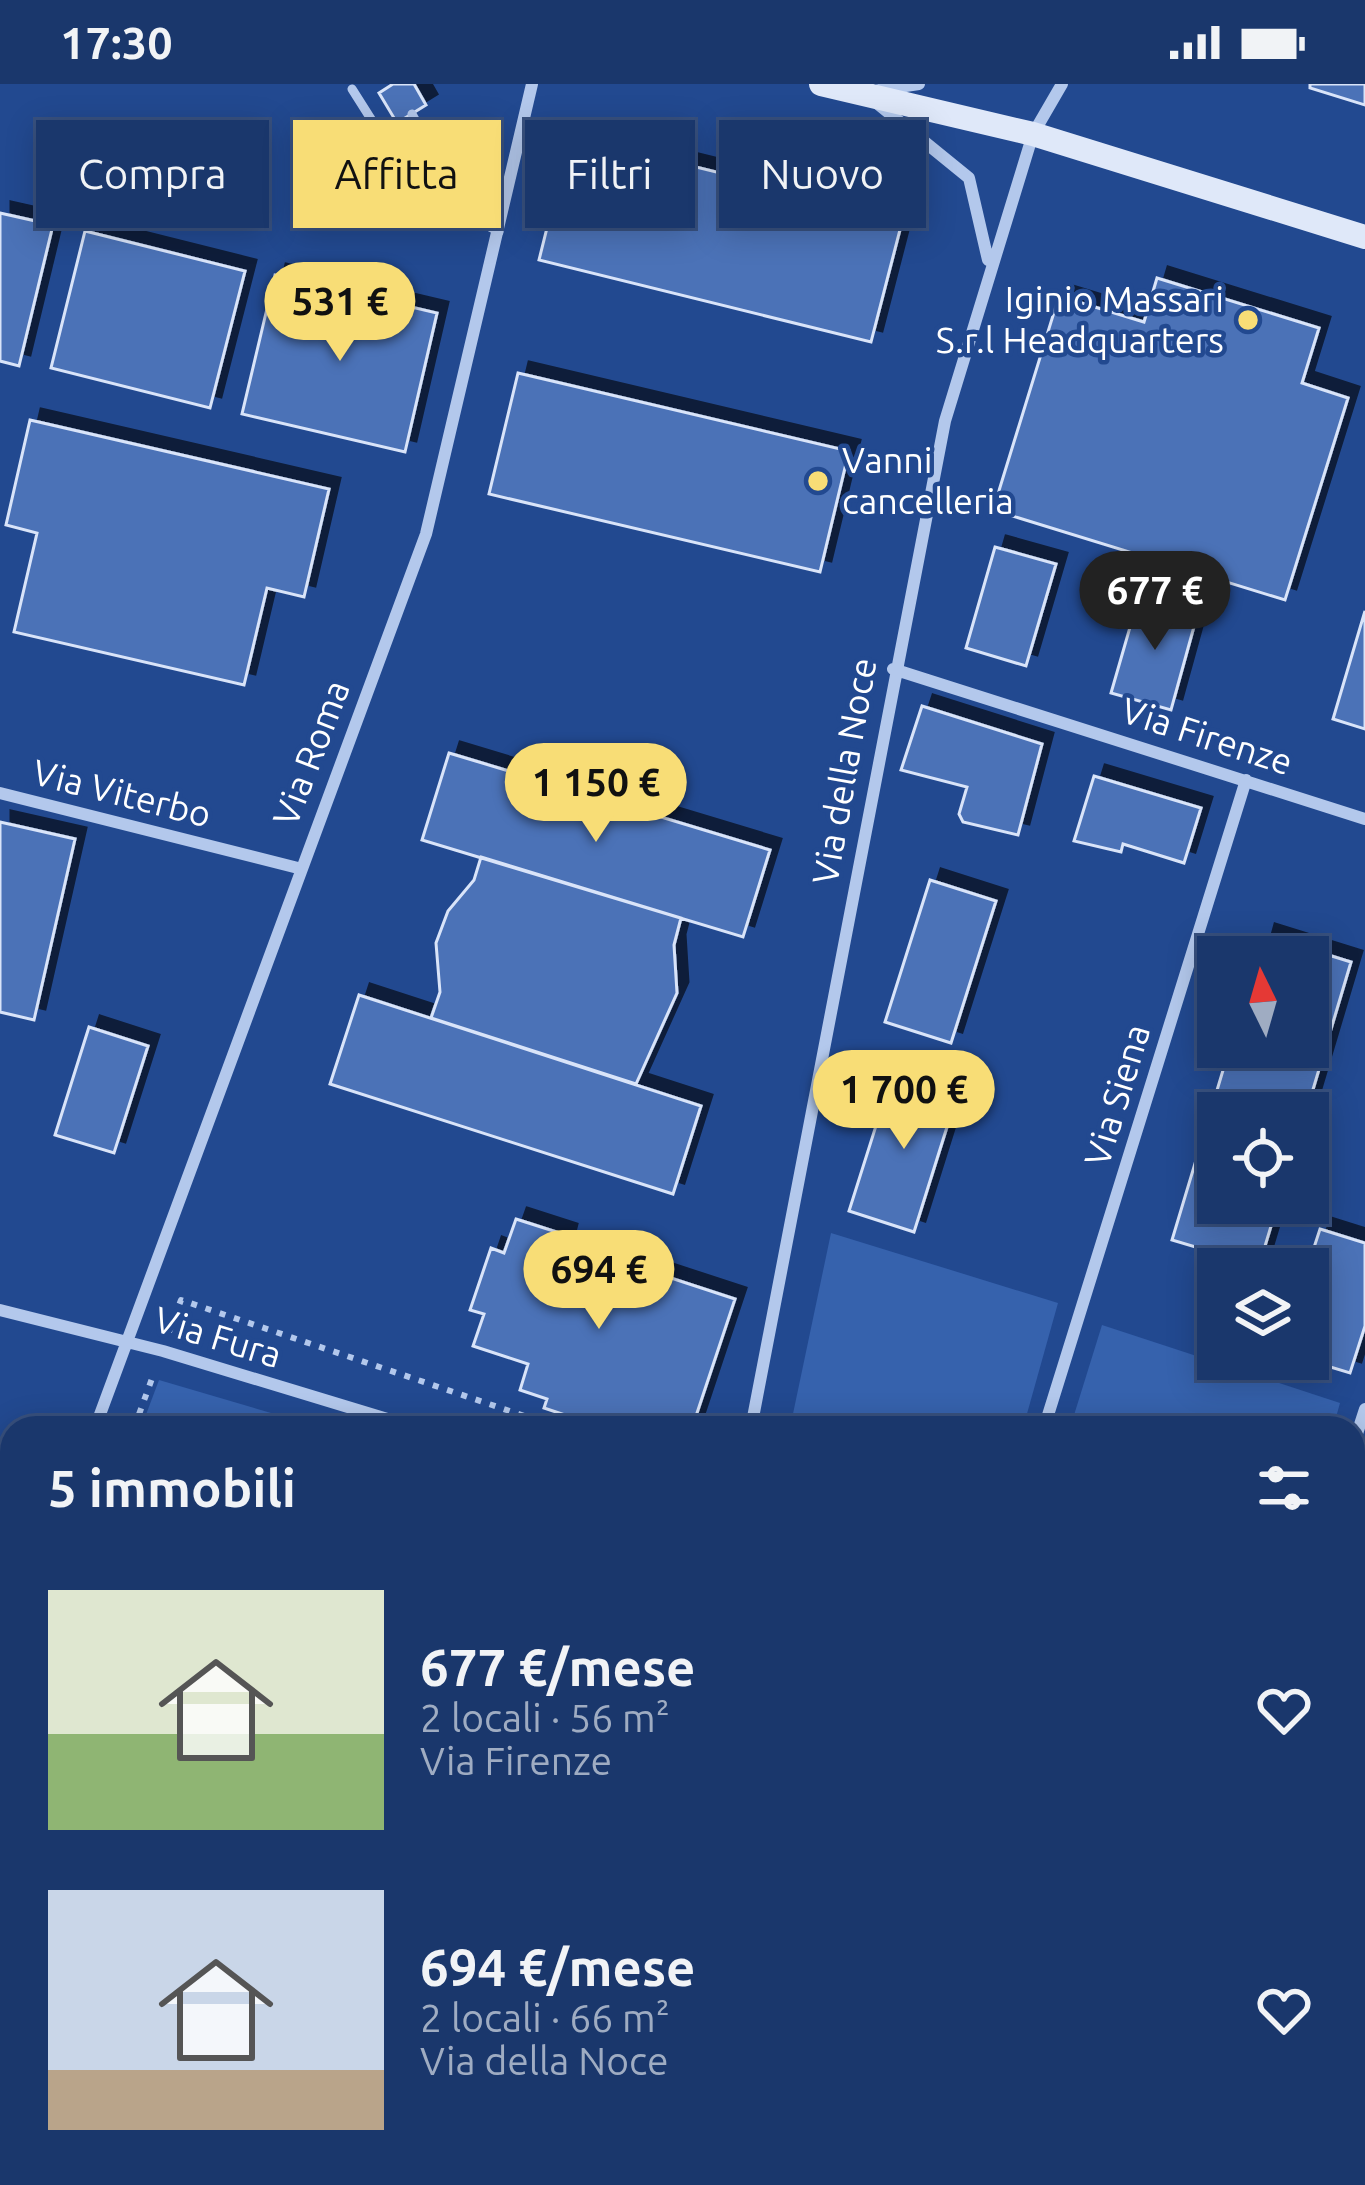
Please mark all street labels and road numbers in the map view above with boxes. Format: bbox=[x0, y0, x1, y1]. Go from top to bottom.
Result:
street label: Via della Noce bbox=[803, 654, 884, 887]
street label: Via Roma bbox=[264, 674, 357, 831]
street label: Via Firenze bbox=[1116, 689, 1298, 782]
street label: Via Viterbo bbox=[29, 751, 215, 834]
street label: Via Siena bbox=[1076, 1019, 1157, 1171]
street label: Via Fura bbox=[150, 1298, 287, 1375]

